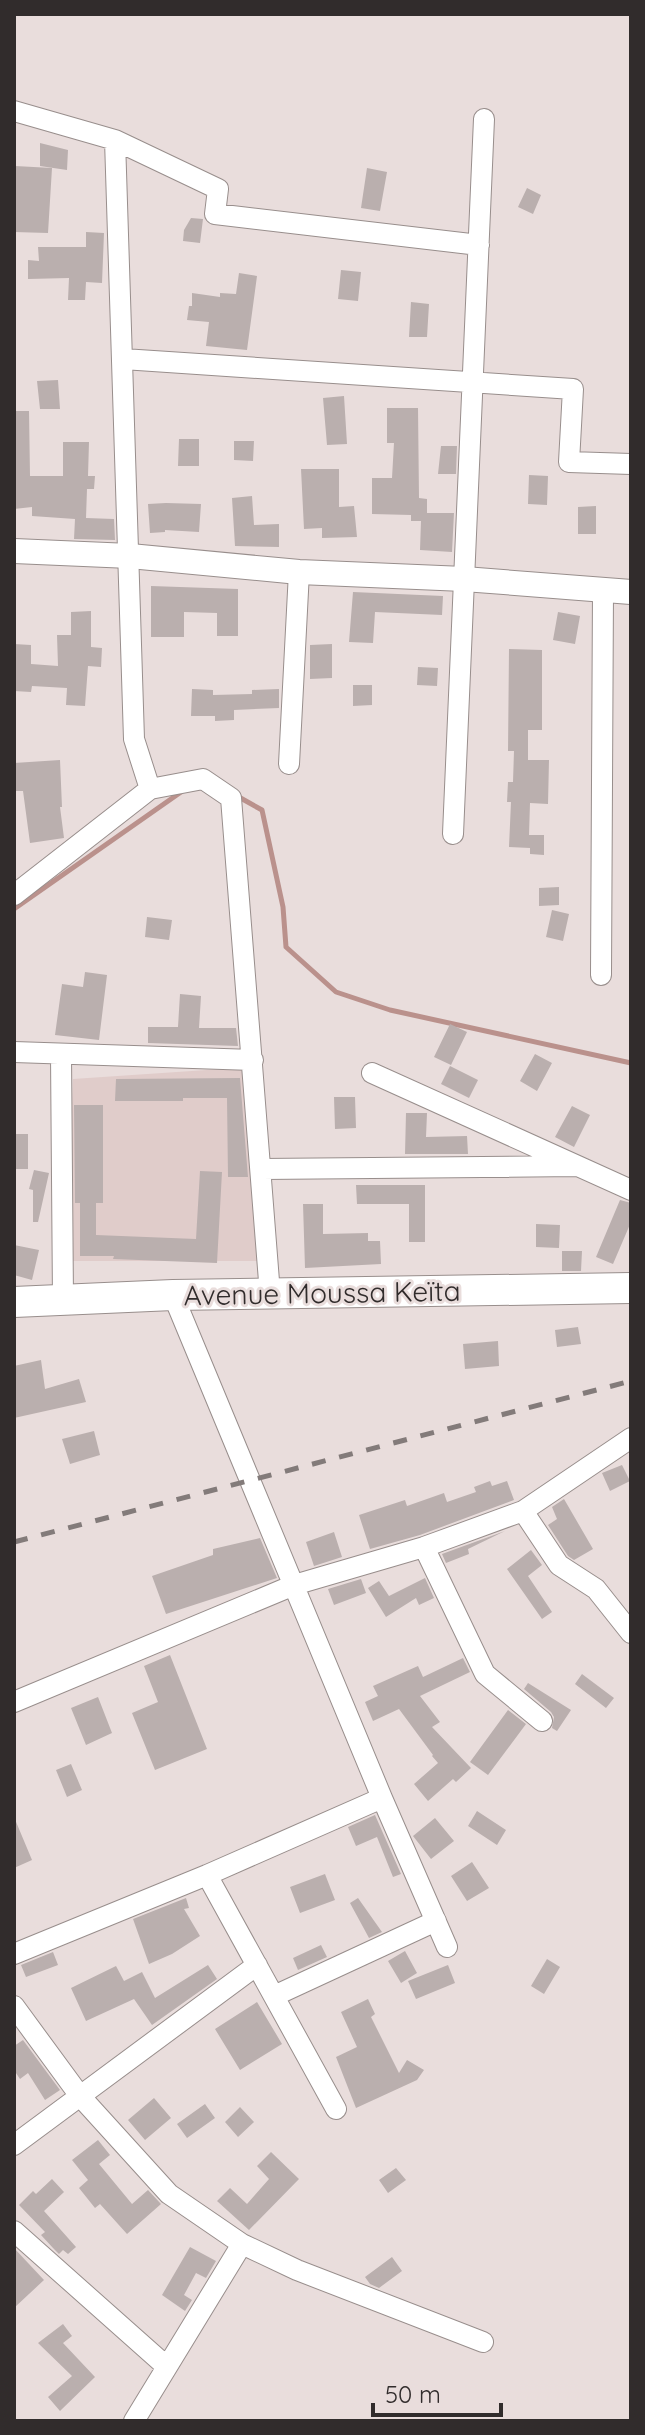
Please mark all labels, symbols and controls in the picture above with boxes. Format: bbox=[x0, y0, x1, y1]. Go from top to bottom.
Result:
street label: Avenue Moussa Keïta bbox=[183, 1273, 461, 1312]
scale bar bbox=[373, 2367, 501, 2417]
text: 50 m bbox=[385, 2379, 441, 2409]

